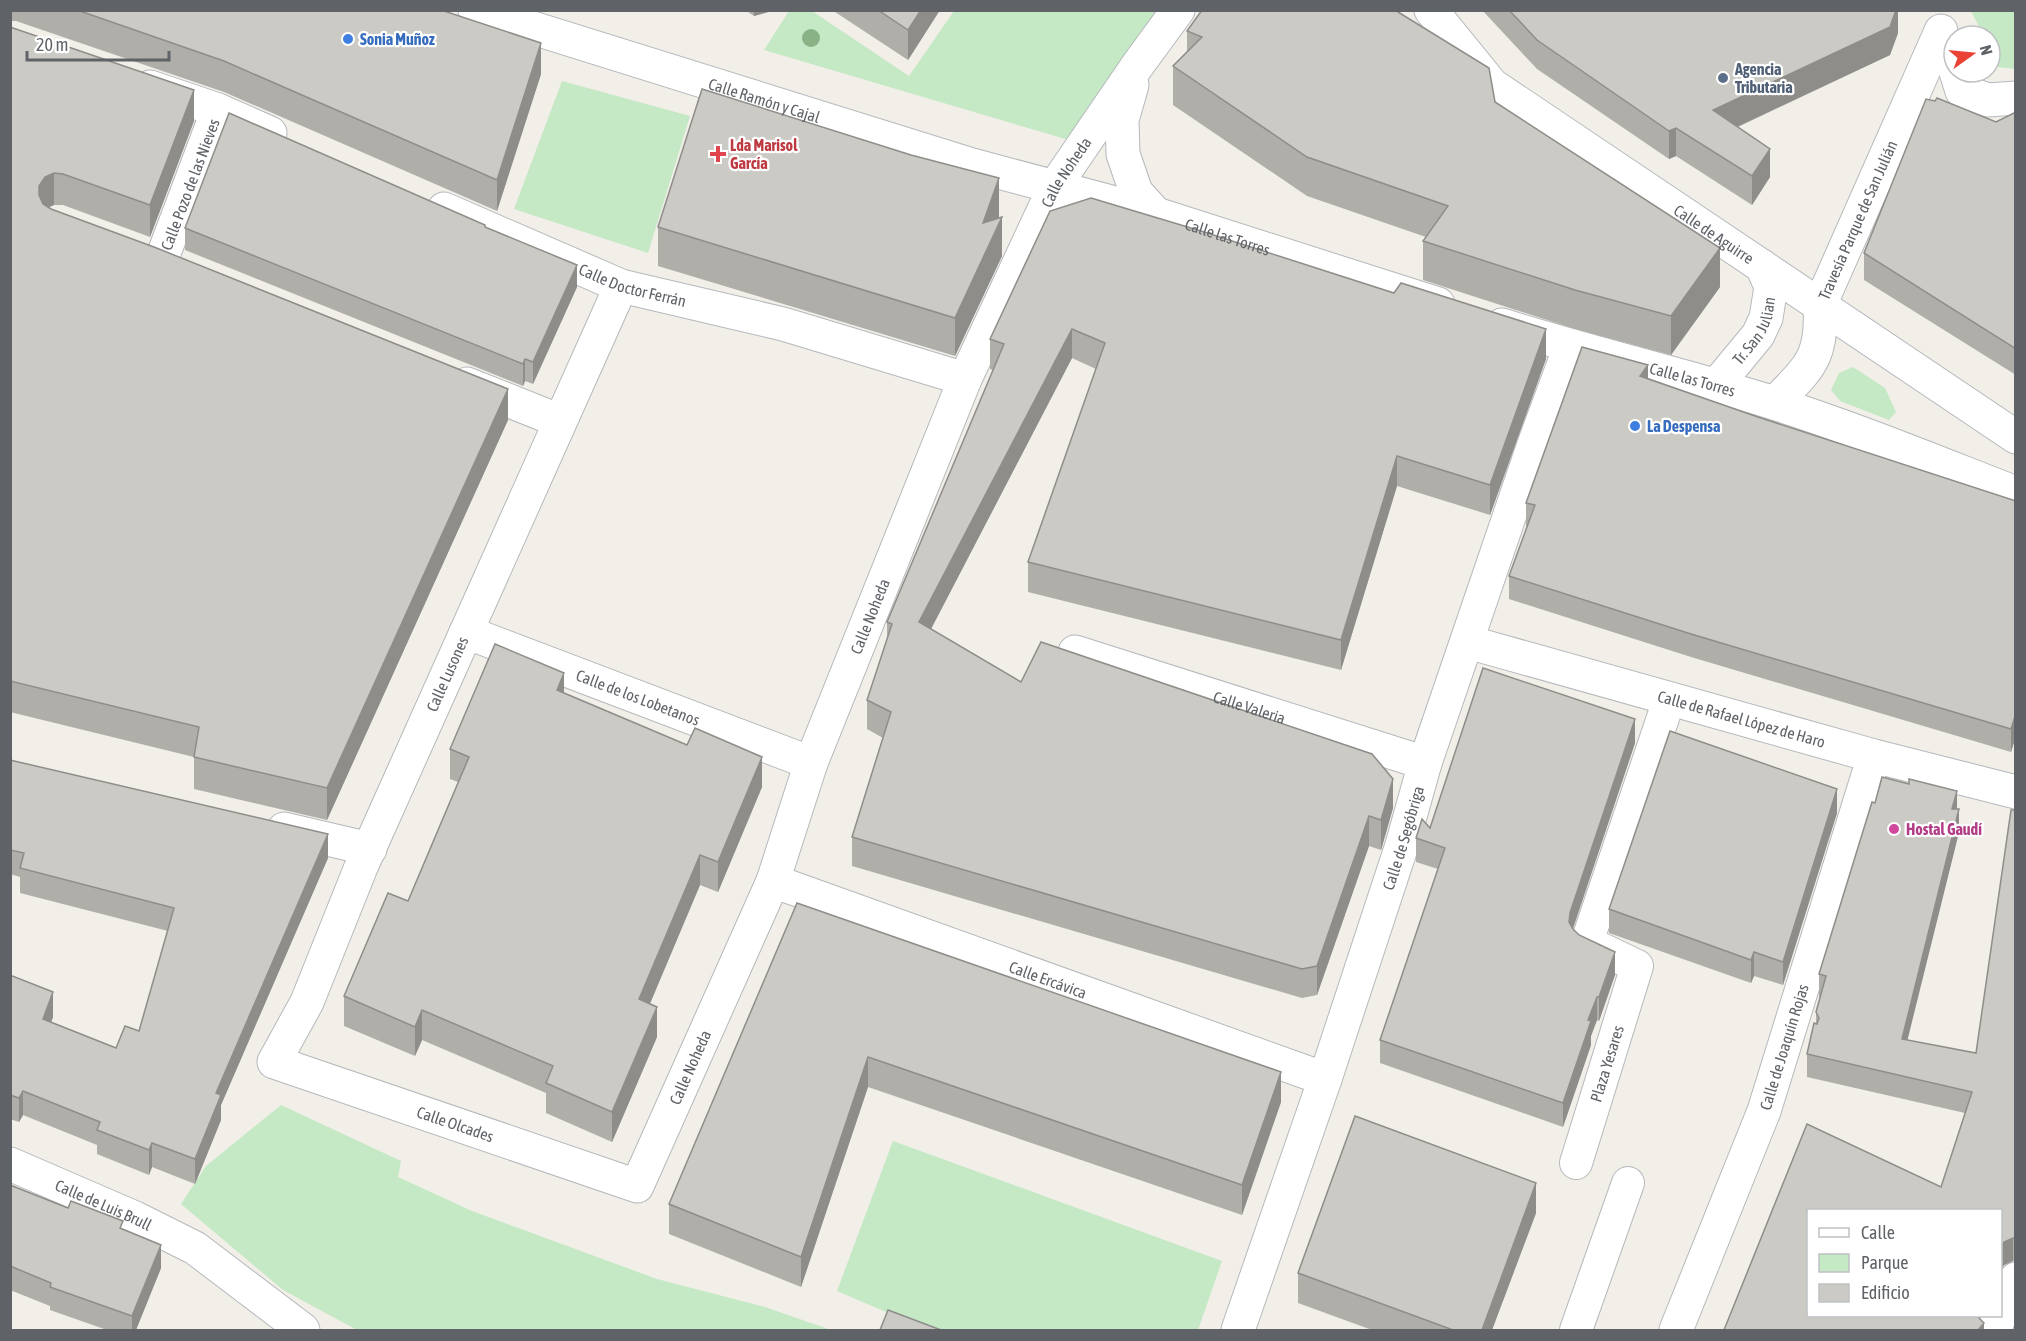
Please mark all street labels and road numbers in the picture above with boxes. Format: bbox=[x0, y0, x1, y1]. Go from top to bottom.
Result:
street label: Calle Ramón y Cajal bbox=[706, 74, 823, 126]
street label: Calle Pozo de las Nieves bbox=[157, 116, 223, 253]
street label: Calle Noheda bbox=[1037, 134, 1095, 210]
street label: Travesía Parque de San Julián bbox=[1814, 137, 1901, 302]
street label: Calle de Aguirre bbox=[1671, 201, 1757, 267]
street label: Calle las Torres bbox=[1183, 215, 1272, 259]
street label: Calle Doctor Ferrán bbox=[576, 260, 688, 310]
street label: Tr. San Julian bbox=[1729, 295, 1778, 368]
street label: Calle las Torres bbox=[1648, 359, 1738, 400]
street label: Calle Noheda bbox=[847, 576, 893, 656]
street label: Calle Lusones bbox=[422, 633, 472, 714]
street label: Calle de los Lobetanos bbox=[574, 666, 703, 729]
street label: Calle Valeria bbox=[1211, 687, 1288, 727]
street label: Calle de Rafael López de Haro bbox=[1656, 687, 1827, 751]
street label: Calle de Segóbriga bbox=[1379, 784, 1427, 892]
street label: Calle Ercávica bbox=[1007, 957, 1089, 1002]
street label: Calle de Joaquín Rojas bbox=[1756, 981, 1812, 1112]
street label: Plaza Yesares bbox=[1586, 1023, 1627, 1104]
street label: Calle Noheda bbox=[666, 1027, 714, 1107]
street label: Calle Olcades bbox=[415, 1103, 496, 1145]
street label: Calle de Luis Brull bbox=[53, 1176, 155, 1234]

